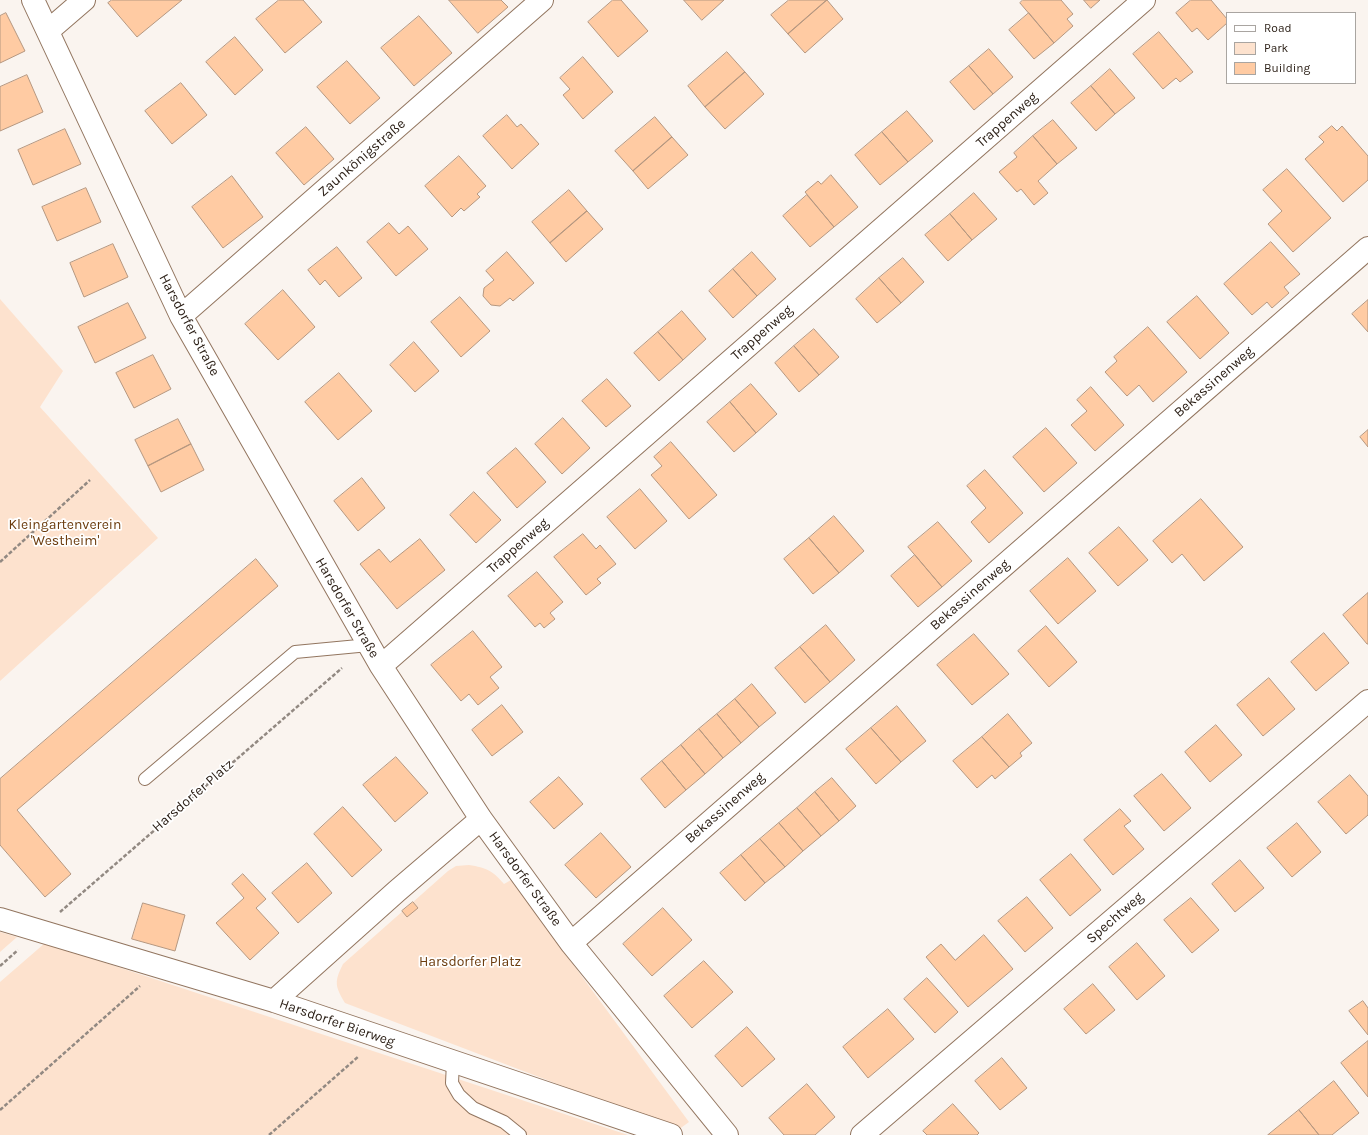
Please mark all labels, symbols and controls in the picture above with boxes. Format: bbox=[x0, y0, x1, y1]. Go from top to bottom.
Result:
legend bbox=[1226, 12, 1356, 84]
text: Road bbox=[1264, 21, 1292, 35]
text: Park bbox=[1264, 41, 1288, 55]
text: Building bbox=[1264, 61, 1310, 75]
street label: Trappenweg bbox=[973, 89, 1041, 151]
street label: Zaunkönigstraße bbox=[315, 116, 409, 200]
street label: Harsdorfer Straße bbox=[155, 271, 223, 379]
street label: Trappenweg bbox=[728, 302, 796, 364]
street label: Bekassinenweg bbox=[1171, 343, 1257, 421]
street label: Trappenweg bbox=[484, 515, 552, 577]
park label: Kleingartenverein 'Westheim' bbox=[9, 517, 121, 550]
street label: Harsdorfer Straße bbox=[311, 555, 383, 661]
street label: Bekassinenweg bbox=[927, 556, 1013, 634]
street label: Harsdorfer Platz bbox=[149, 756, 237, 836]
street label: Bekassinenweg bbox=[682, 769, 768, 847]
street label: Harsdorfer Straße bbox=[485, 828, 565, 930]
street label: Spechtweg bbox=[1083, 889, 1147, 947]
park label: Harsdorfer Platz bbox=[419, 954, 521, 970]
street label: Harsdorfer Bierweg bbox=[277, 995, 397, 1051]

